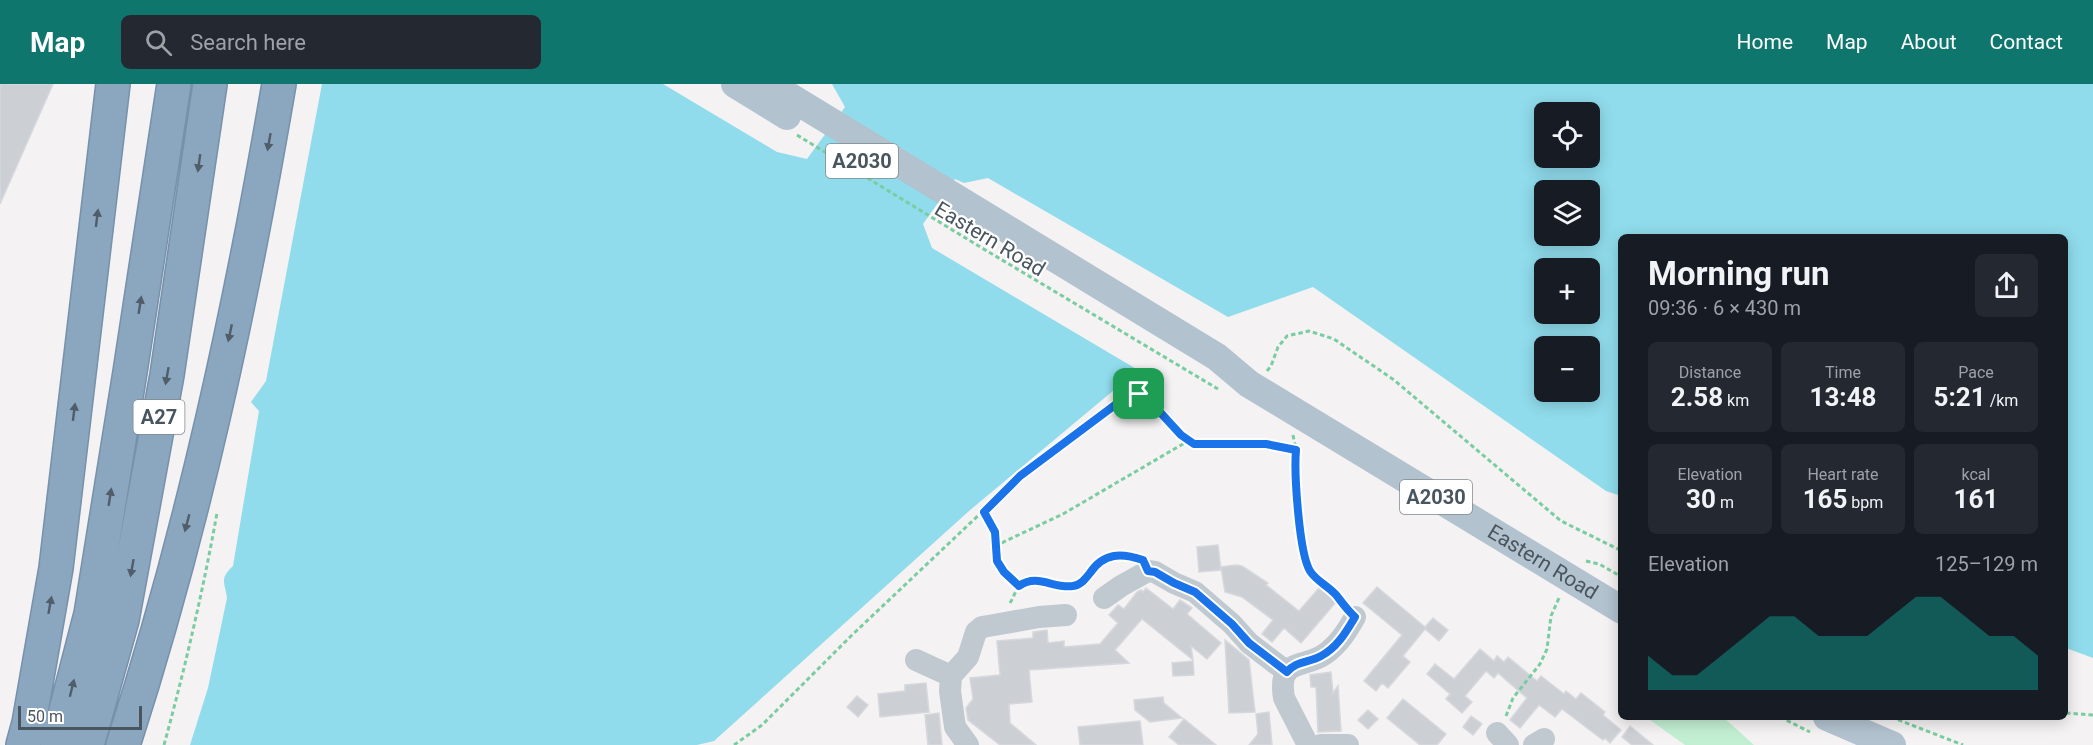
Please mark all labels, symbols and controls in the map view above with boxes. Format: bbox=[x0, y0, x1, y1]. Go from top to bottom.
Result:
search box bbox=[121, 15, 541, 69]
text: Map bbox=[30, 26, 85, 59]
icon: search bbox=[142, 26, 175, 59]
text: Search here bbox=[190, 30, 306, 55]
text: Home bbox=[1737, 30, 1793, 54]
text: Map bbox=[1826, 30, 1868, 54]
text: About bbox=[1901, 30, 1957, 54]
text: Contact bbox=[1990, 30, 2063, 54]
map controls bbox=[1534, 102, 1600, 402]
button: locate bbox=[1534, 102, 1600, 168]
one-way arrow bbox=[264, 132, 273, 151]
road number: A2030 bbox=[826, 144, 898, 178]
one-way arrow bbox=[194, 153, 203, 172]
button: layers bbox=[1534, 180, 1600, 246]
street label: Eastern Road bbox=[931, 197, 1049, 281]
one-way arrow bbox=[92, 208, 102, 227]
text: Morning run bbox=[1648, 254, 1829, 293]
button: share bbox=[1975, 254, 2038, 317]
button: + bbox=[1534, 258, 1600, 324]
one-way arrow bbox=[136, 295, 145, 314]
text: 09:36 · 6 × 430 m bbox=[1648, 296, 1801, 320]
one-way arrow bbox=[225, 323, 235, 342]
button: − bbox=[1534, 336, 1600, 402]
text: Distance bbox=[1679, 363, 1741, 382]
text: Time bbox=[1825, 363, 1861, 382]
text: Pace bbox=[1958, 363, 1994, 382]
one-way arrow bbox=[162, 367, 171, 386]
pin bbox=[1113, 368, 1164, 419]
icon: arrive bbox=[1122, 377, 1155, 410]
text: 2.58 bbox=[1671, 382, 1723, 412]
text: 13:48 bbox=[1810, 382, 1877, 412]
text: 5:21 bbox=[1934, 382, 1986, 412]
text: km bbox=[1723, 391, 1749, 410]
text: /km bbox=[1986, 391, 2018, 410]
road number: A27 bbox=[134, 400, 184, 434]
one-way arrow bbox=[70, 402, 79, 421]
text: Elevation bbox=[1678, 465, 1742, 484]
text: Heart rate bbox=[1807, 465, 1879, 484]
text: kcal bbox=[1962, 465, 1990, 484]
road number: A2030 bbox=[1400, 480, 1472, 514]
text: 30 bbox=[1686, 484, 1716, 514]
text: 165 bbox=[1803, 484, 1847, 514]
text: 161 bbox=[1954, 484, 1998, 514]
one-way arrow bbox=[105, 488, 114, 507]
text: m bbox=[1716, 493, 1734, 512]
text: bpm bbox=[1847, 493, 1883, 512]
one-way arrow bbox=[181, 514, 191, 532]
street label: Eastern Road bbox=[1483, 520, 1602, 605]
text: Elevation bbox=[1648, 552, 1729, 576]
text: 125–129 m bbox=[1935, 552, 2038, 576]
one-way arrow bbox=[127, 559, 136, 578]
one-way arrow bbox=[46, 595, 55, 614]
one-way arrow bbox=[68, 679, 78, 698]
scale bar bbox=[18, 703, 142, 730]
text: 50 m bbox=[27, 707, 63, 726]

